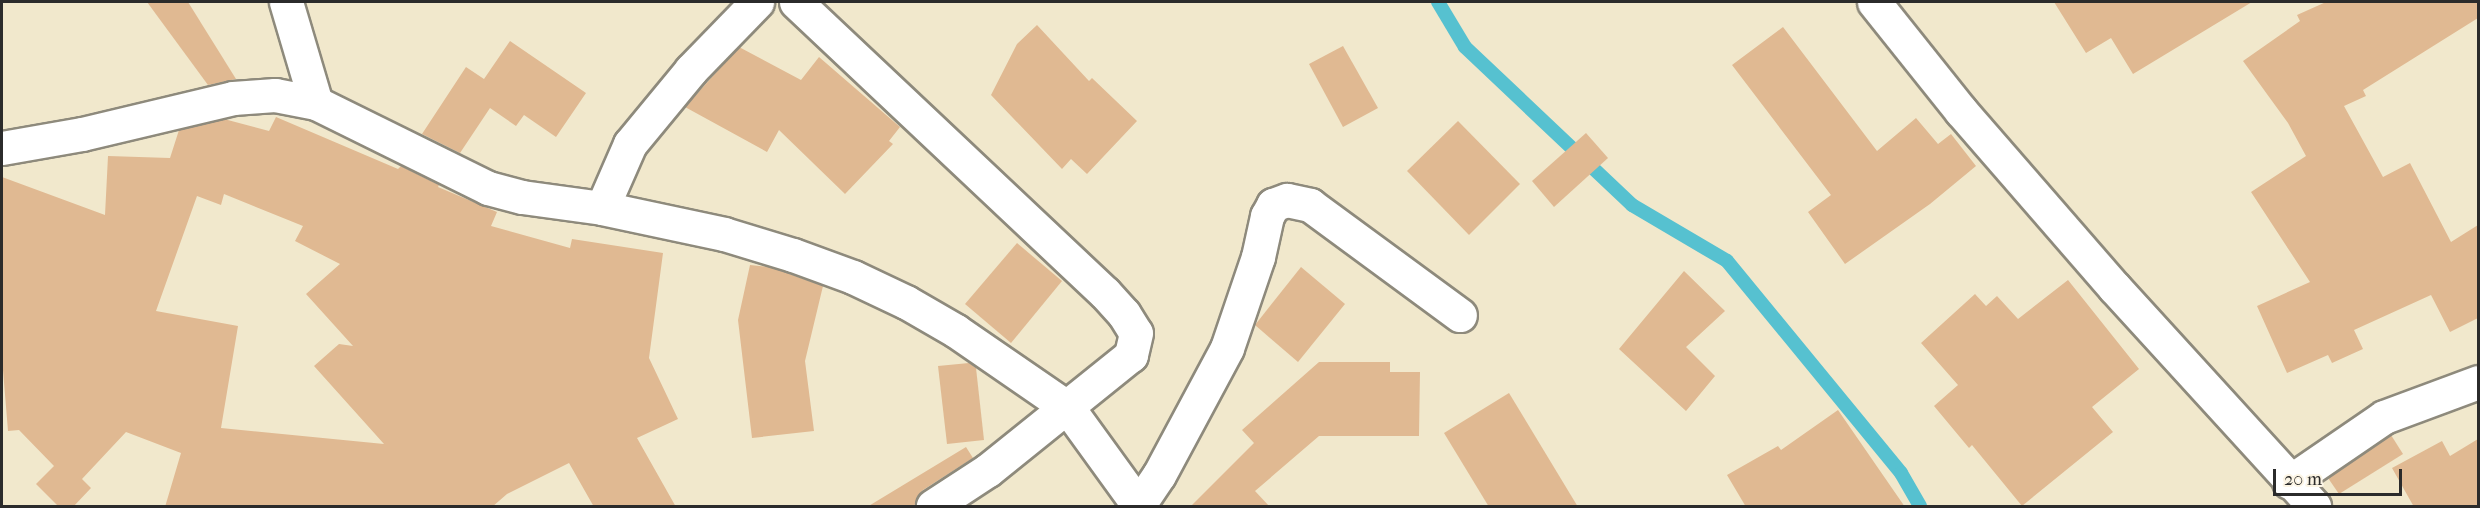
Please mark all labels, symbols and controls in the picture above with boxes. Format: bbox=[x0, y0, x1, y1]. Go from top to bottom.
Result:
scale bar bbox=[2276, 457, 2405, 495]
text: 20 m bbox=[2284, 469, 2322, 490]

